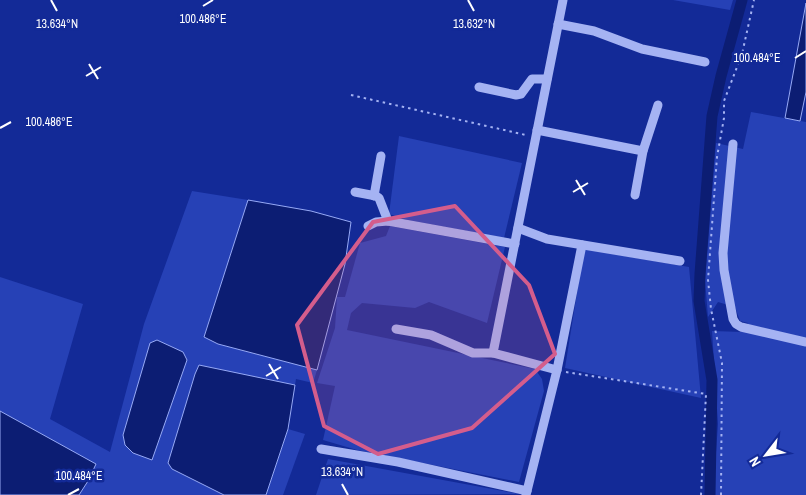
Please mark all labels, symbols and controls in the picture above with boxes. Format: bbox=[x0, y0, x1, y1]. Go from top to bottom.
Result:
text: 100.486°E bbox=[180, 11, 226, 27]
text: 13.634°N bbox=[36, 16, 78, 32]
text: 13.632°N bbox=[453, 16, 495, 32]
text: 100.484°E bbox=[734, 50, 780, 66]
text: 100.486°E bbox=[26, 114, 72, 130]
north arrow bbox=[741, 430, 791, 480]
text: N bbox=[745, 454, 765, 470]
text: 13.634°N bbox=[321, 464, 363, 480]
text: 100.484°E bbox=[56, 468, 102, 484]

